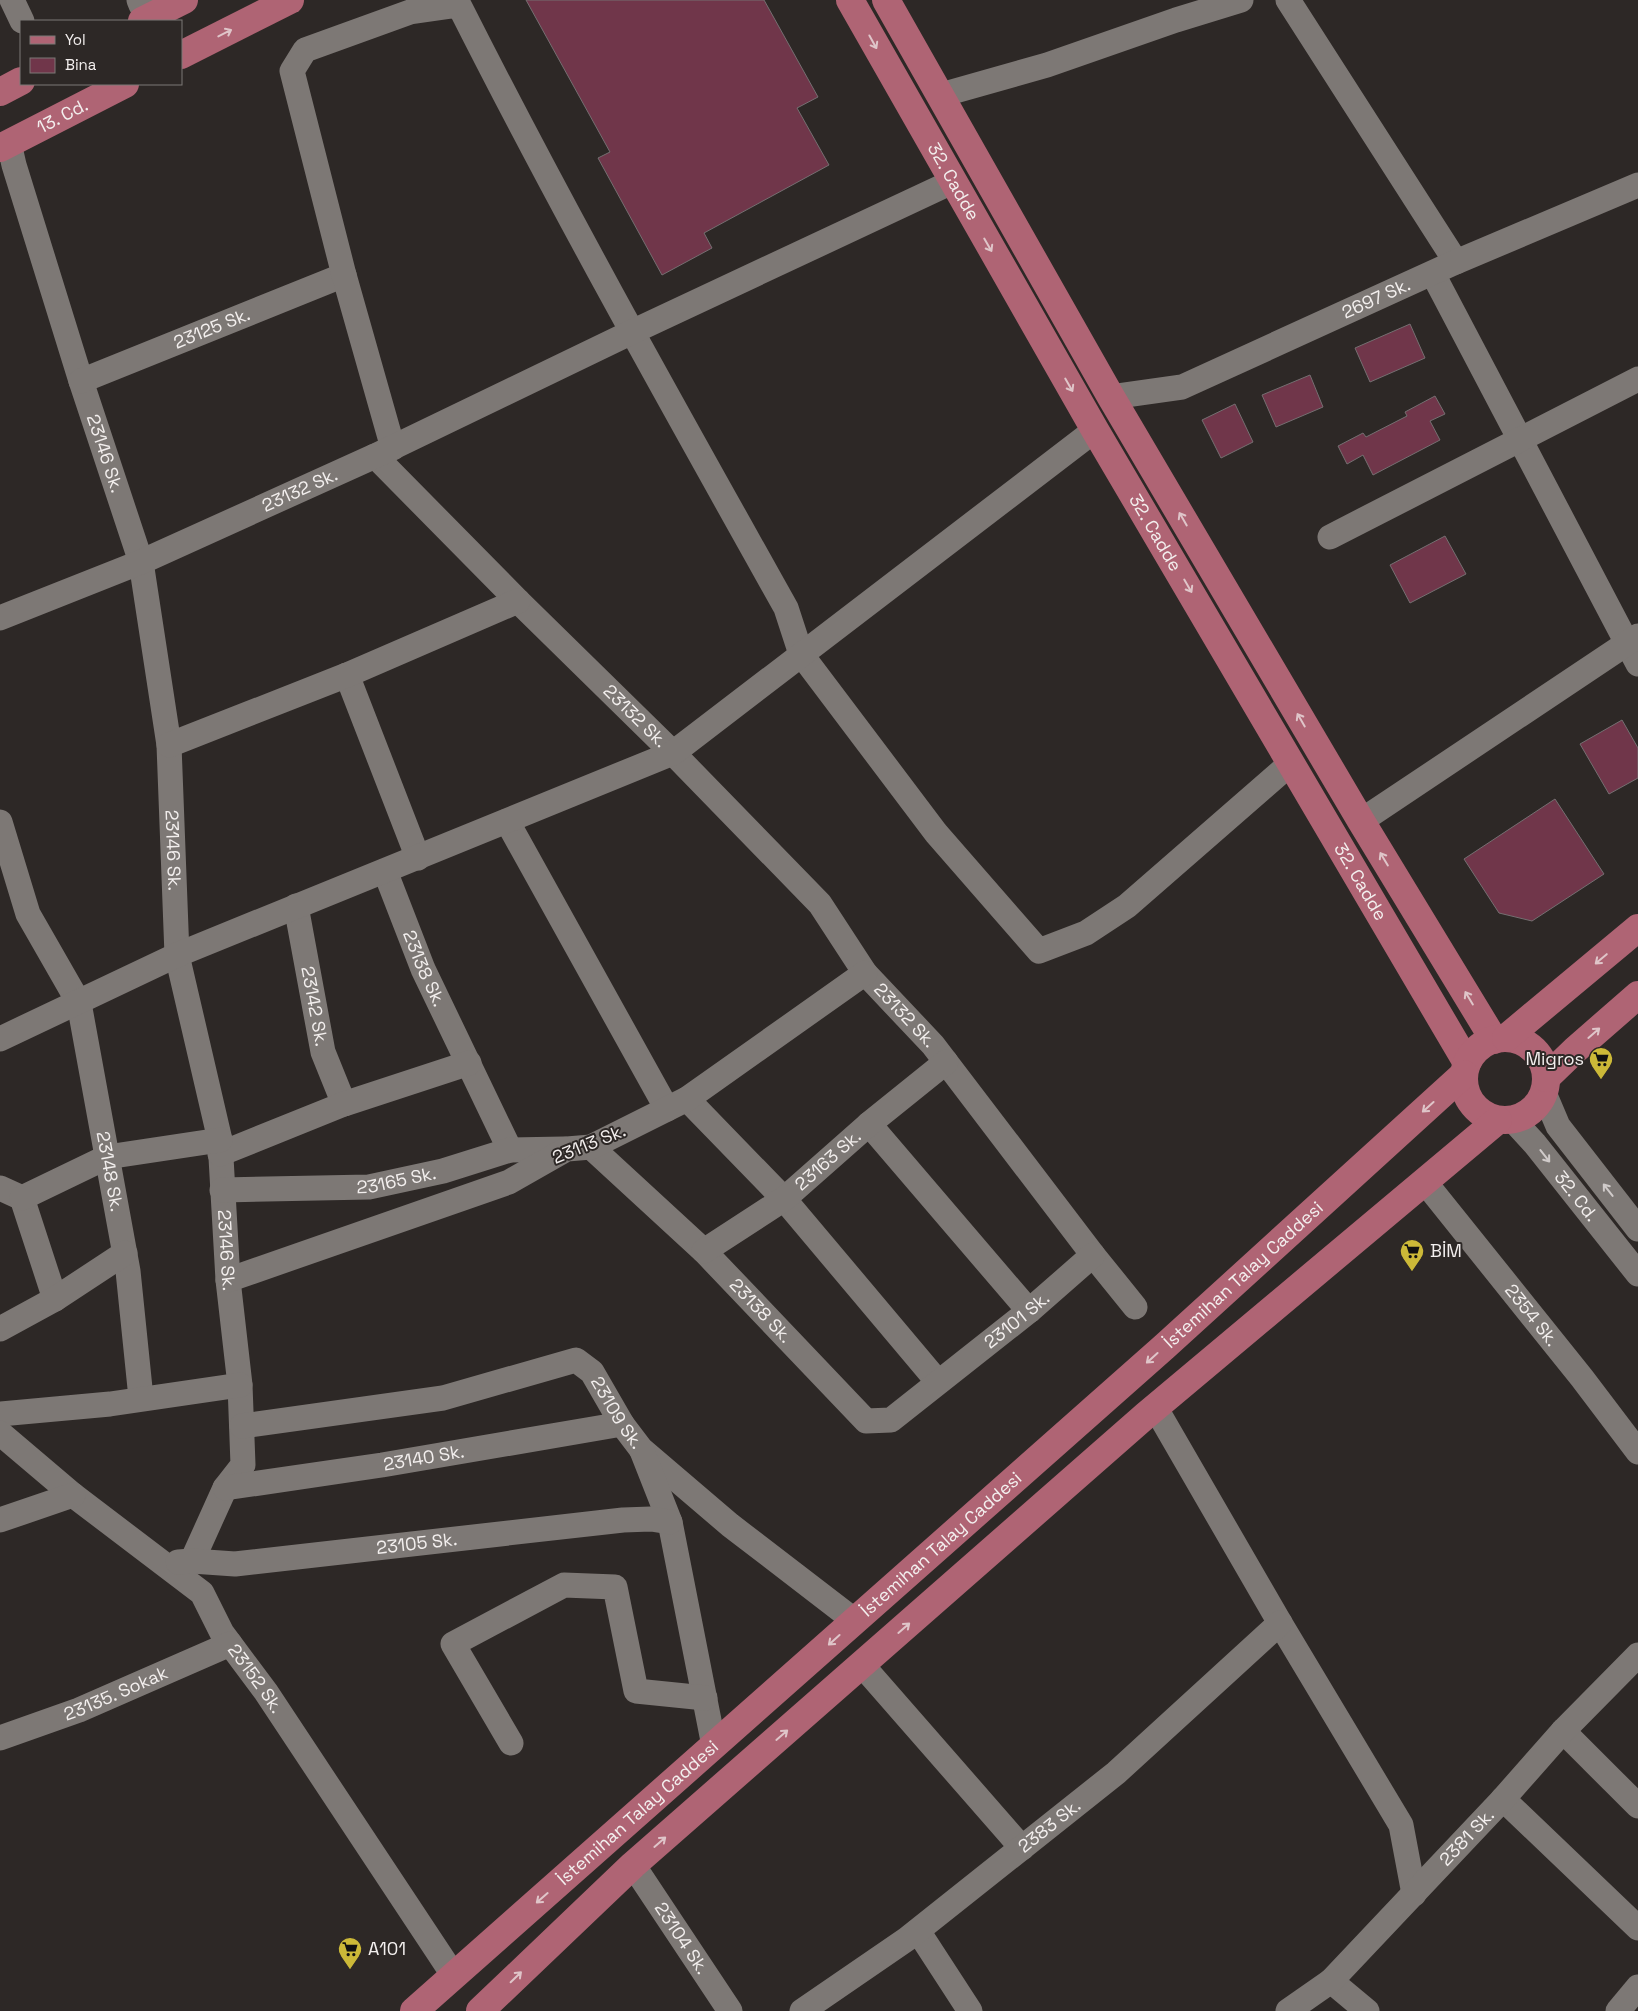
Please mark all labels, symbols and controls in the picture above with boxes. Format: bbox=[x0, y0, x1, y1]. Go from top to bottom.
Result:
legend bbox=[20, 20, 182, 85]
one-way arrow bbox=[217, 28, 232, 37]
text: Yol bbox=[65, 30, 86, 49]
one-way arrow bbox=[869, 35, 879, 49]
text: Bina bbox=[65, 55, 97, 74]
street label: 13. Cd. bbox=[32, 93, 92, 138]
street label: 32. Cadde bbox=[923, 138, 985, 224]
one-way arrow bbox=[984, 237, 994, 251]
street label: 2697 Sk. bbox=[1338, 272, 1414, 324]
street label: 23125 Sk. bbox=[170, 302, 253, 354]
one-way arrow bbox=[1065, 378, 1075, 392]
street label: 23146 Sk. bbox=[82, 411, 129, 495]
street label: 23132 Sk. bbox=[258, 463, 341, 517]
street label: 32. Cadde bbox=[1124, 490, 1187, 575]
one-way arrow bbox=[1178, 513, 1188, 527]
one-way arrow bbox=[1183, 578, 1193, 592]
street label: 23132 Sk. bbox=[599, 679, 673, 752]
one-way arrow bbox=[1296, 713, 1306, 727]
street label: 23146 Sk. bbox=[160, 809, 187, 891]
street label: 32. Cadde bbox=[1329, 839, 1393, 924]
one-way arrow bbox=[1379, 853, 1389, 867]
street label: 23138 Sk. bbox=[398, 927, 451, 1010]
one-way arrow bbox=[1594, 954, 1607, 965]
street label: 23142 Sk. bbox=[296, 964, 334, 1048]
street label: 23132 Sk. bbox=[869, 978, 941, 1052]
one-way arrow bbox=[1463, 991, 1474, 1005]
one-way arrow bbox=[1588, 1027, 1601, 1038]
supermarket icon: Migros bbox=[1588, 1046, 1614, 1080]
place label: Migros bbox=[1525, 1047, 1584, 1070]
one-way arrow bbox=[1421, 1101, 1434, 1113]
street label: 23113 Sk. bbox=[549, 1118, 629, 1169]
street label: 23163 Sk. bbox=[790, 1125, 865, 1195]
street label: 23148 Sk. bbox=[92, 1129, 129, 1213]
one-way arrow bbox=[1539, 1150, 1550, 1163]
street label: 23165 Sk. bbox=[356, 1161, 438, 1198]
street label: 32. Cd. bbox=[1550, 1166, 1604, 1226]
one-way arrow bbox=[1603, 1183, 1613, 1197]
street label: İstemihan Talay Caddesi bbox=[1158, 1196, 1328, 1353]
street label: 23146 Sk. bbox=[213, 1209, 241, 1292]
supermarket icon: BİM bbox=[1399, 1238, 1425, 1272]
place label: BİM bbox=[1430, 1239, 1462, 1262]
street label: 23138 Sk. bbox=[725, 1273, 797, 1348]
street label: 2354 Sk. bbox=[1500, 1279, 1564, 1351]
street label: 23101 Sk. bbox=[979, 1286, 1054, 1353]
one-way arrow bbox=[1146, 1352, 1159, 1363]
street label: 23109 Sk. bbox=[586, 1372, 649, 1453]
street label: 23140 Sk. bbox=[381, 1439, 466, 1476]
street label: İstemihan Talay Caddesi bbox=[855, 1466, 1026, 1621]
street label: 23105 Sk. bbox=[375, 1527, 458, 1559]
one-way arrow bbox=[897, 1622, 910, 1634]
one-way arrow bbox=[828, 1634, 841, 1645]
street label: 23152 Sk. bbox=[223, 1639, 289, 1717]
street label: 23135. Sokak bbox=[61, 1661, 171, 1725]
one-way arrow bbox=[775, 1729, 788, 1741]
street label: İstemihan Talay Caddesi bbox=[552, 1735, 723, 1890]
street label: 2383 Sk. bbox=[1013, 1794, 1085, 1858]
street label: 2381 Sk. bbox=[1434, 1804, 1499, 1871]
one-way arrow bbox=[653, 1836, 666, 1848]
one-way arrow bbox=[536, 1893, 549, 1904]
street label: 23104 Sk. bbox=[650, 1898, 714, 1978]
supermarket icon: A101 bbox=[337, 1936, 363, 1970]
place label: A101 bbox=[368, 1937, 406, 1960]
one-way arrow bbox=[509, 1971, 522, 1983]

